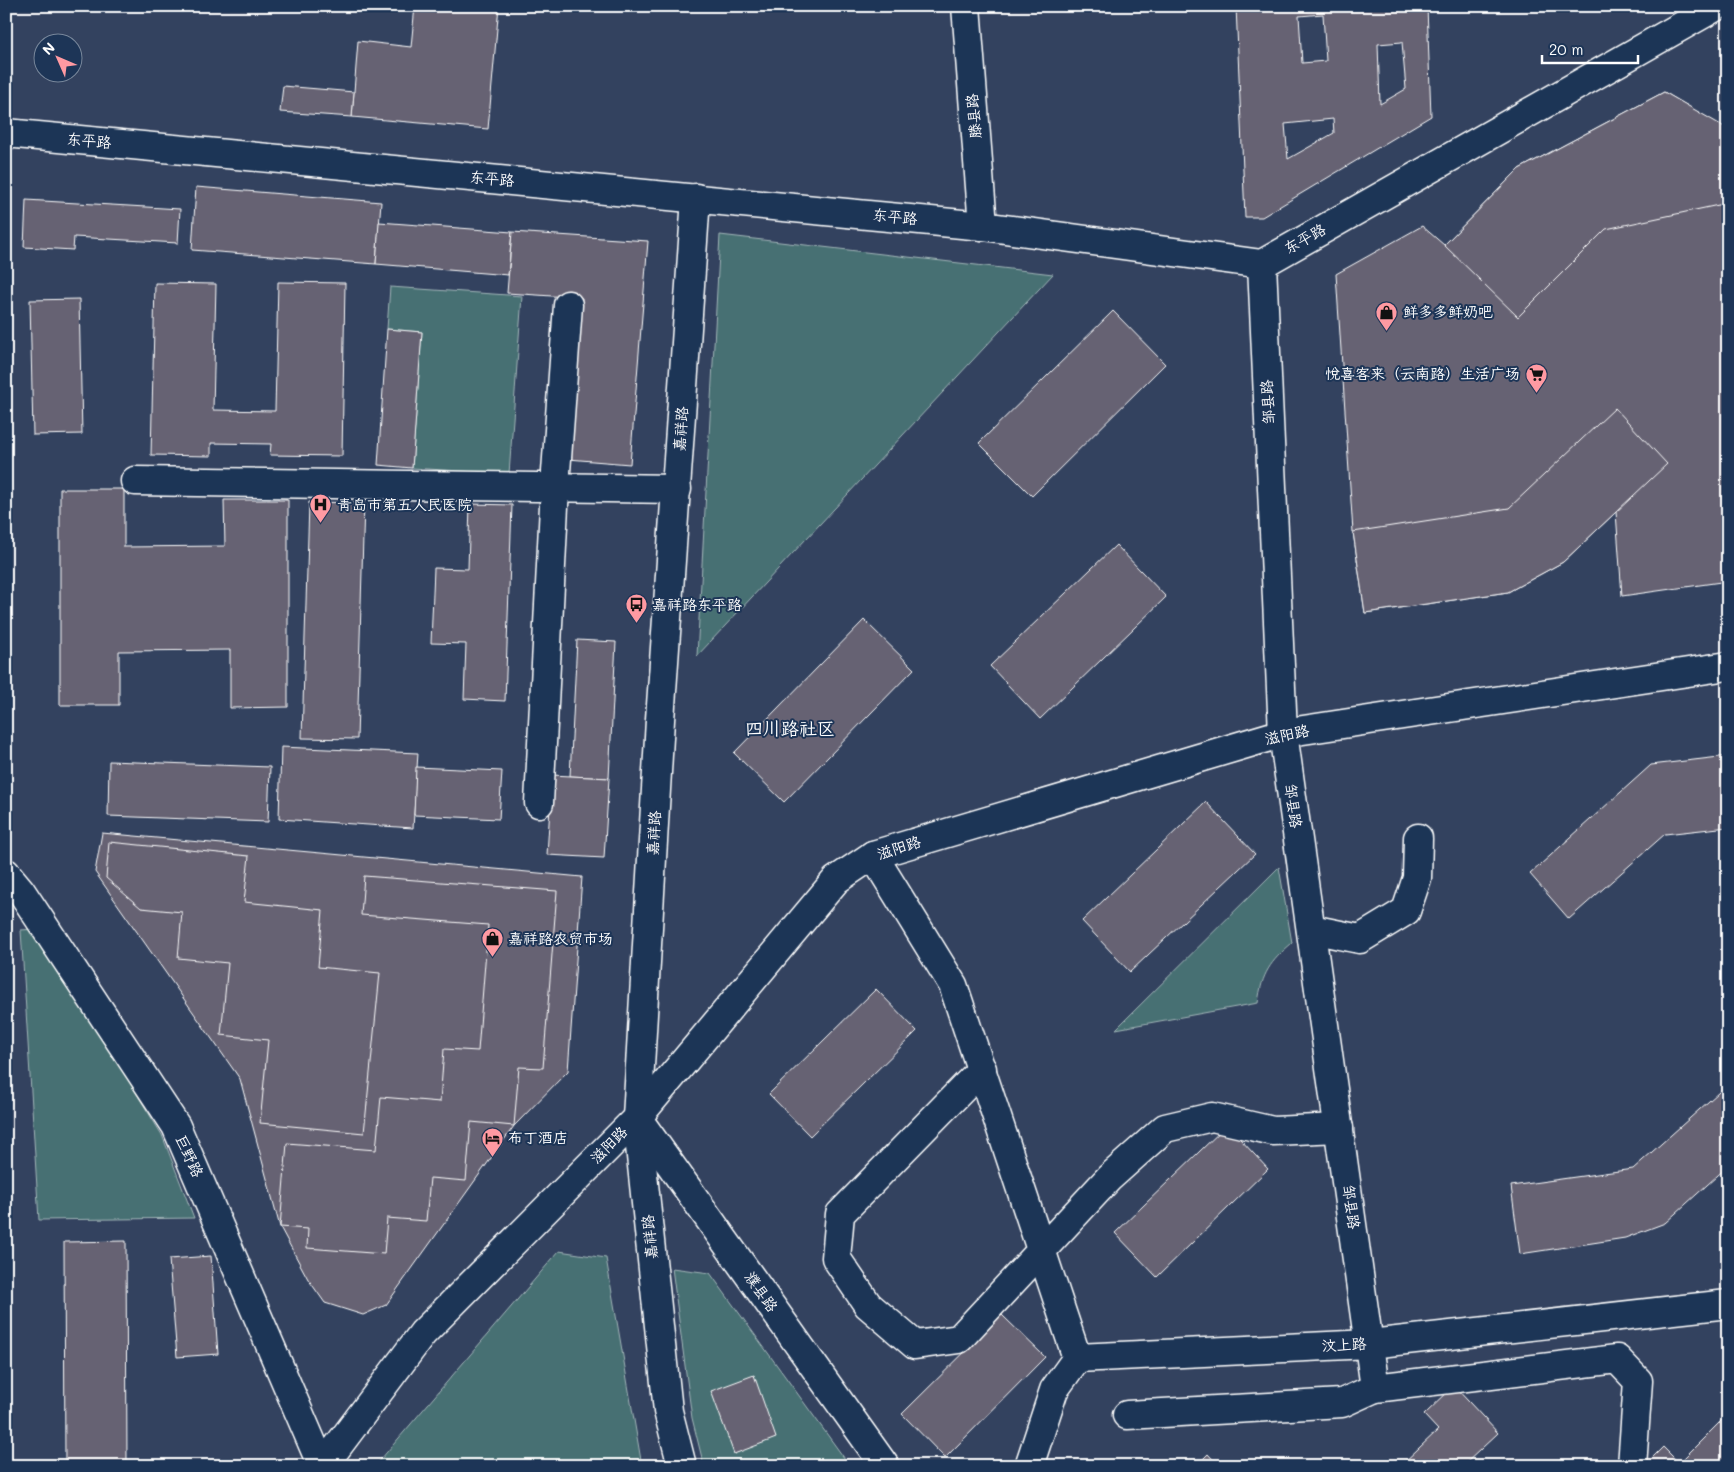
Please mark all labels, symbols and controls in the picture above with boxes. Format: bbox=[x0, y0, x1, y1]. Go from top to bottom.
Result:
north arrow bbox=[32, 32, 82, 82]
scale bar bbox=[1542, 32, 1638, 64]
text: N bbox=[38, 38, 59, 59]
text: 20 m bbox=[1549, 39, 1583, 59]
street label: 滕县路 bbox=[961, 93, 985, 139]
street label: 东平路 bbox=[66, 128, 112, 152]
street label: 东平路 bbox=[469, 166, 515, 190]
street label: 东平路 bbox=[872, 204, 919, 228]
street label: 东平路 bbox=[1280, 218, 1329, 258]
shop icon: 鲜多多鲜奶吧 bbox=[1375, 300, 1399, 331]
place label: 鲜多多鲜奶吧 bbox=[1403, 301, 1493, 321]
supermarket icon: 悦喜客来（云南路）生活广场 bbox=[1524, 362, 1548, 393]
place label: 悦喜客来（云南路）生活广场 bbox=[1325, 363, 1520, 383]
street label: 邹县路 bbox=[1256, 379, 1278, 425]
street label: 嘉祥路 bbox=[668, 406, 692, 452]
hospital icon: 青岛市第五人民医院 bbox=[309, 493, 333, 524]
place label: 青岛市第五人民医院 bbox=[337, 494, 472, 514]
bus stop icon: 嘉祥路东平路 bbox=[624, 593, 648, 624]
place label: 嘉祥路东平路 bbox=[652, 594, 742, 614]
district label: 四川路社区 bbox=[745, 716, 835, 740]
street label: 滋阳路 bbox=[1263, 720, 1311, 748]
street label: 邹县路 bbox=[1281, 782, 1307, 830]
street label: 嘉祥路 bbox=[642, 810, 664, 856]
street label: 滋阳路 bbox=[874, 831, 923, 864]
shop icon: 嘉祥路农贸市场 bbox=[480, 927, 504, 958]
place label: 嘉祥路农贸市场 bbox=[508, 928, 613, 948]
street label: 滋阳路 bbox=[585, 1121, 631, 1167]
hotel icon: 布丁酒店 bbox=[480, 1126, 504, 1157]
place label: 布丁酒店 bbox=[508, 1127, 568, 1147]
street label: 巨野路 bbox=[171, 1131, 208, 1180]
street label: 邹县路 bbox=[1339, 1183, 1365, 1231]
street label: 嘉祥路 bbox=[637, 1214, 661, 1261]
street label: 濮县路 bbox=[741, 1267, 783, 1316]
street label: 汶上路 bbox=[1321, 1333, 1367, 1355]

